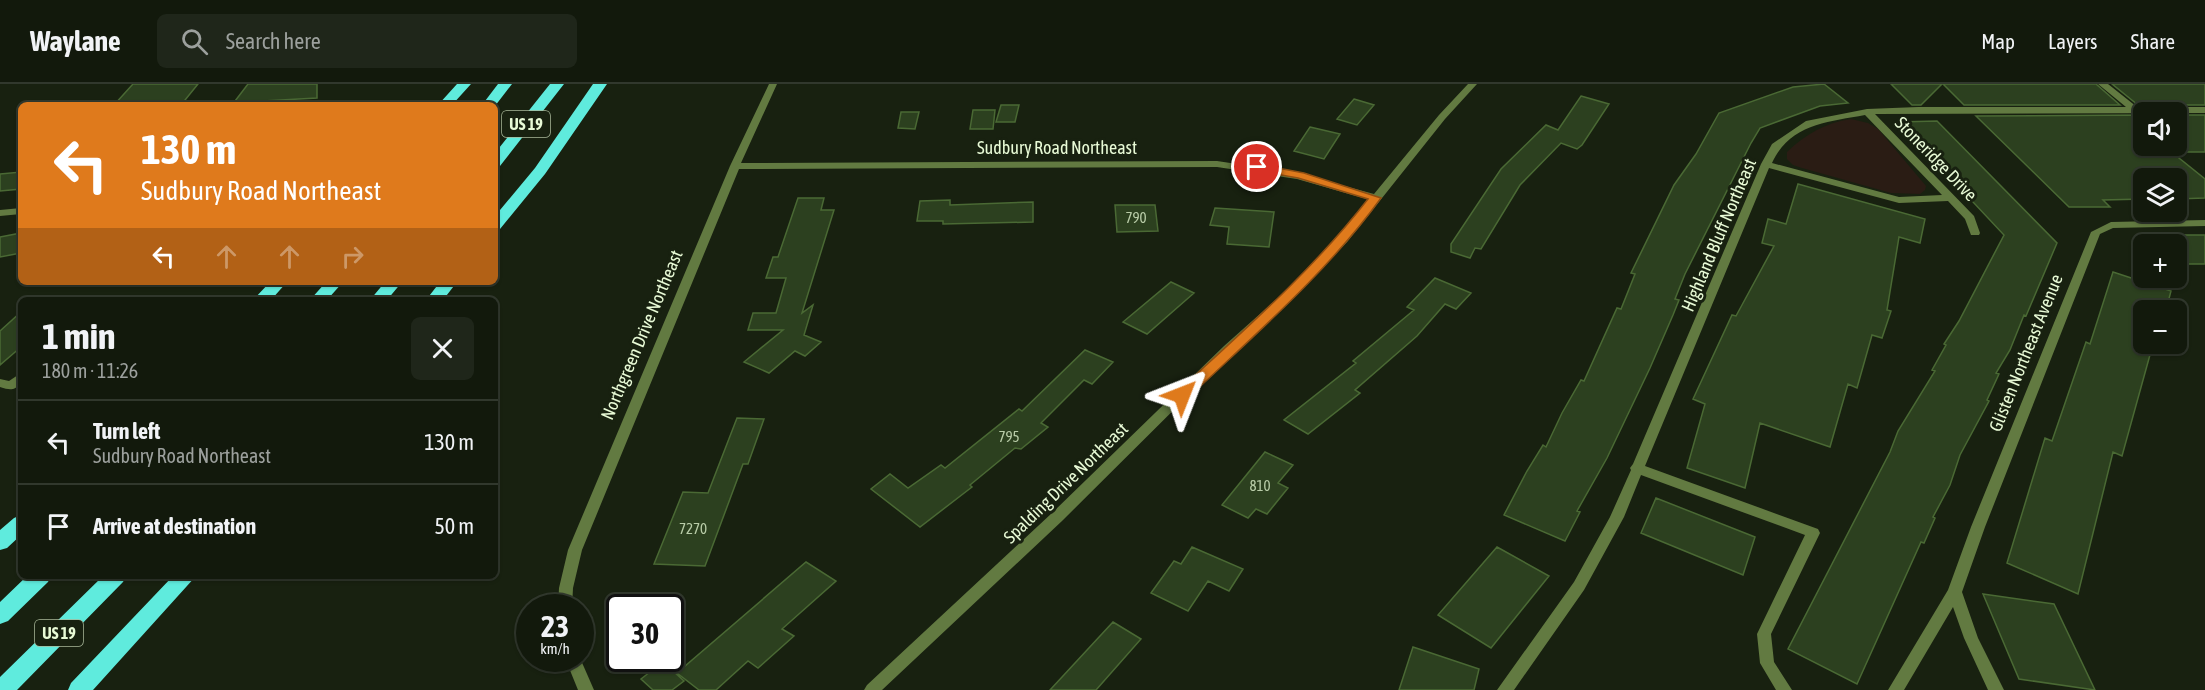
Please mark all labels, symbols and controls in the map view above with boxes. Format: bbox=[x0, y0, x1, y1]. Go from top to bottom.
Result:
search box bbox=[157, 14, 577, 68]
text: Waylane bbox=[30, 25, 121, 57]
icon: search bbox=[178, 25, 211, 58]
text: Search here bbox=[226, 28, 321, 54]
text: Map bbox=[1981, 29, 2015, 53]
text: Layers bbox=[2048, 29, 2098, 53]
text: Share bbox=[2131, 29, 2175, 53]
map controls bbox=[2133, 102, 2187, 354]
button: sound bbox=[2133, 102, 2187, 156]
road number: US 19 bbox=[502, 111, 550, 137]
street label: Stoneridge Drive bbox=[1891, 112, 1982, 205]
text: 130 m bbox=[141, 125, 236, 173]
icon: left bbox=[42, 126, 120, 204]
street label: Sudbury Road Northeast bbox=[977, 137, 1137, 158]
pin bbox=[1231, 141, 1282, 192]
icon: arrive bbox=[1240, 150, 1273, 183]
street label: Highland Bluff Northeast bbox=[1677, 155, 1760, 315]
button: layers bbox=[2133, 168, 2187, 222]
text: Sudbury Road Northeast bbox=[141, 175, 381, 206]
house number: 790 bbox=[1125, 209, 1147, 226]
button: + bbox=[2133, 234, 2187, 288]
icon: left bbox=[147, 240, 180, 273]
icon: ahead bbox=[210, 240, 243, 273]
icon: ahead bbox=[273, 240, 306, 273]
icon: right bbox=[336, 240, 369, 273]
street label: Northgreen Drive Northeast bbox=[596, 247, 687, 423]
street label: Glisten Northeast Avenue bbox=[1984, 271, 2067, 434]
button: − bbox=[2133, 300, 2187, 354]
text: 1 min bbox=[42, 315, 116, 357]
button: close bbox=[411, 317, 474, 380]
text: 180 m · 11:26 bbox=[42, 359, 138, 382]
position arrow bbox=[1150, 363, 1214, 427]
text: Turn left bbox=[93, 418, 160, 444]
street label: Spalding Drive Northeast bbox=[999, 418, 1132, 547]
icon: left bbox=[42, 426, 75, 459]
house number: 795 bbox=[998, 428, 1020, 445]
text: 130 m bbox=[424, 429, 474, 455]
text: Sudbury Road Northeast bbox=[93, 444, 271, 467]
house number: 810 bbox=[1249, 477, 1271, 494]
icon: arrive bbox=[42, 510, 75, 543]
text: Arrive at destination bbox=[93, 513, 256, 539]
text: 50 m bbox=[434, 513, 474, 539]
house number: 7270 bbox=[679, 520, 707, 537]
speed limit sign: 30 bbox=[606, 594, 684, 672]
text: 23 bbox=[541, 609, 569, 643]
road number: US 19 bbox=[35, 620, 83, 646]
text: km/h bbox=[540, 640, 570, 657]

